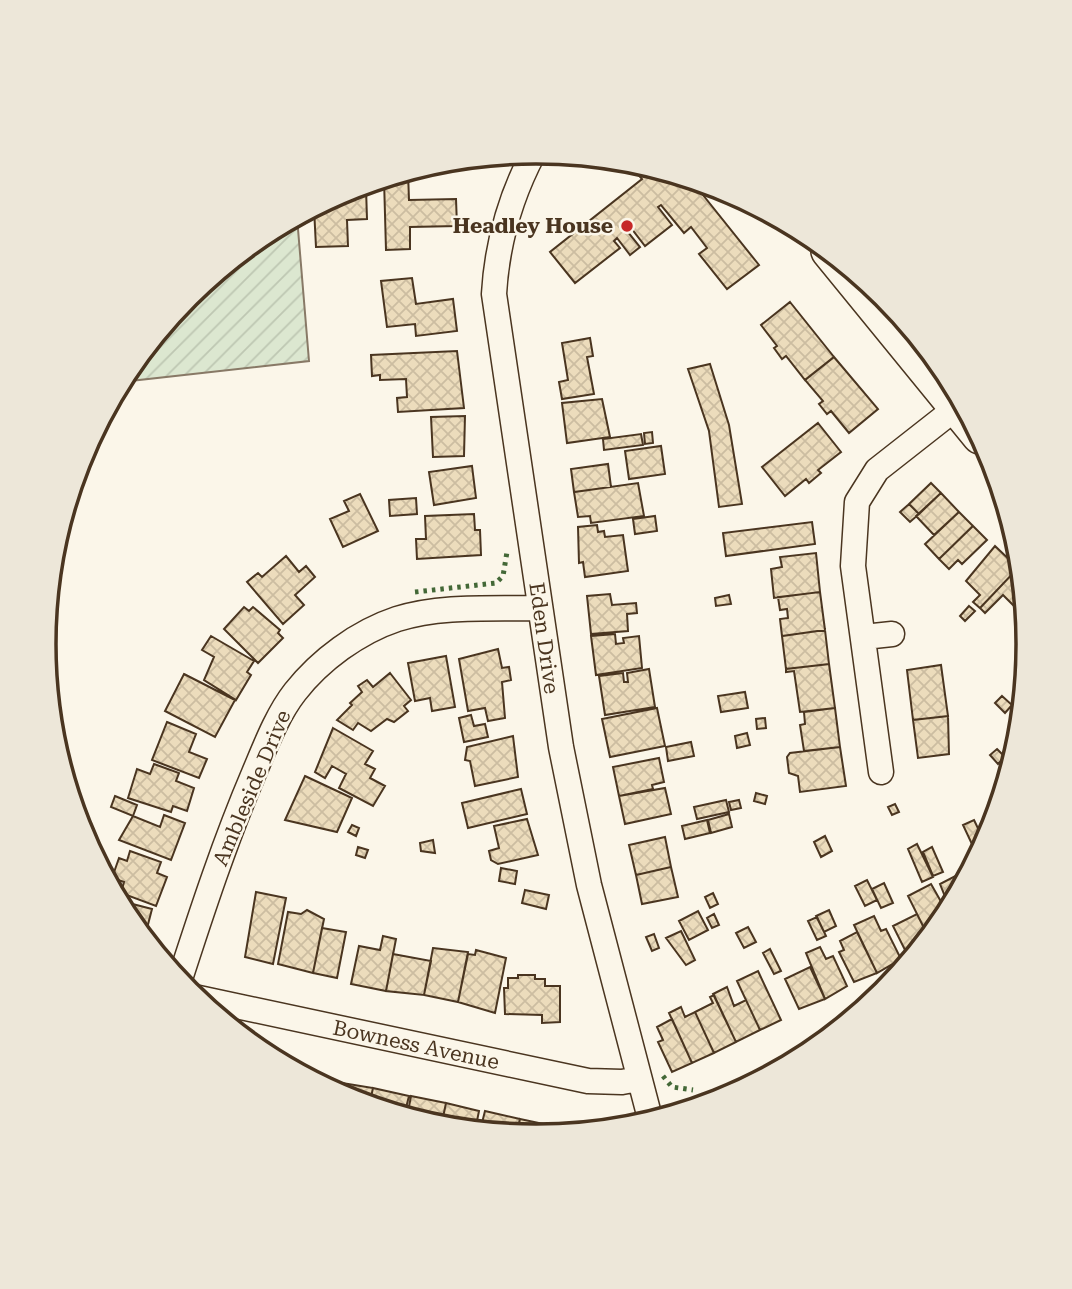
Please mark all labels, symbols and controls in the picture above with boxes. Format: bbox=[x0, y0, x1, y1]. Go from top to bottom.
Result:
place label: Headley House bbox=[453, 214, 613, 238]
marker: Headley House bbox=[619, 218, 635, 234]
street label: Eden Drive bbox=[524, 581, 564, 695]
street label: Ambleside Drive bbox=[208, 706, 296, 870]
street label: Bowness Avenue bbox=[331, 1016, 501, 1074]

